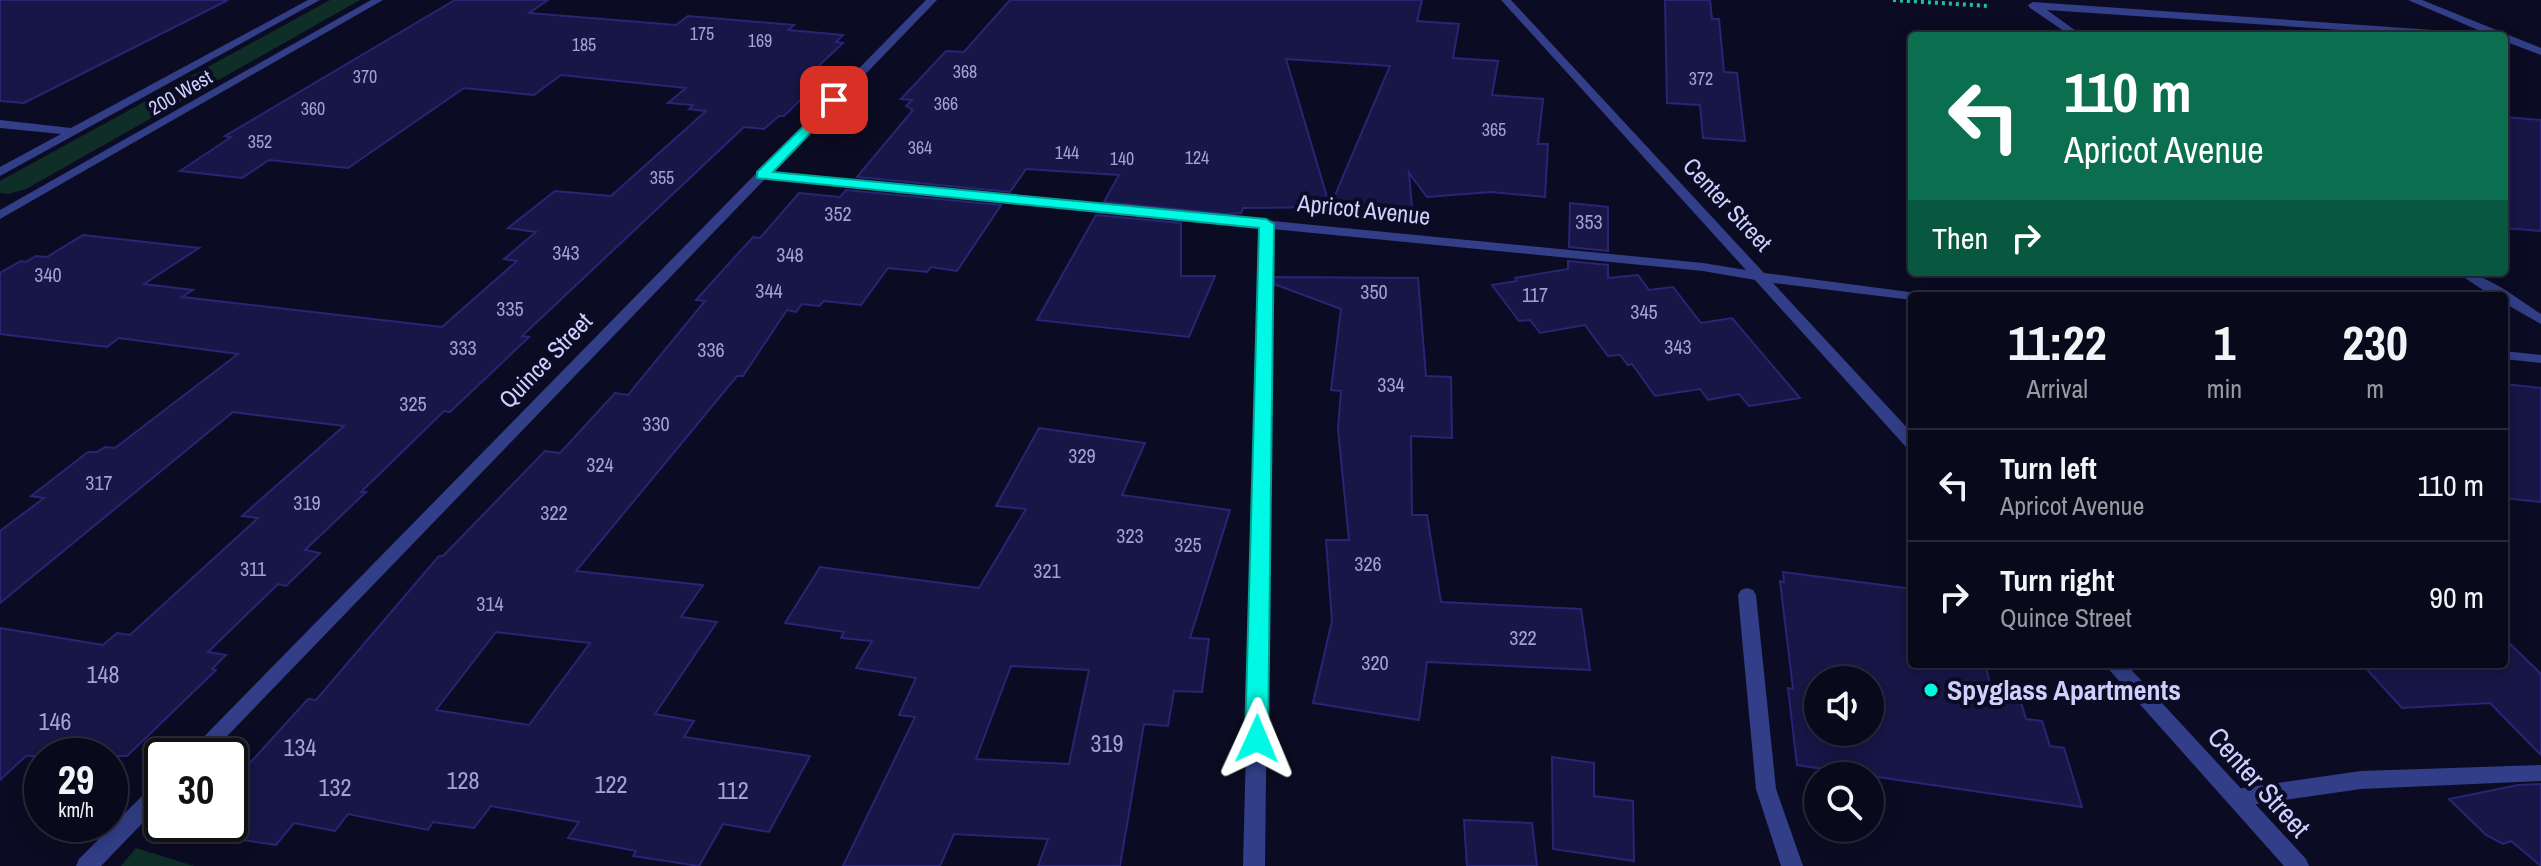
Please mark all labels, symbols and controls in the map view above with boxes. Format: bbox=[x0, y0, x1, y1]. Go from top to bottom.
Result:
house number: 175 bbox=[690, 21, 714, 46]
house number: 169 bbox=[748, 28, 772, 53]
house number: 185 bbox=[572, 32, 596, 57]
text: 110 m bbox=[2064, 54, 2192, 129]
house number: 368 bbox=[953, 59, 977, 84]
street label: 200 West bbox=[143, 63, 217, 121]
house number: 370 bbox=[353, 64, 377, 89]
icon: left bbox=[1932, 64, 2036, 168]
pin bbox=[800, 66, 868, 134]
house number: 372 bbox=[1689, 66, 1713, 91]
icon: arrive bbox=[812, 78, 856, 122]
house number: 366 bbox=[934, 91, 958, 116]
house number: 360 bbox=[301, 96, 325, 121]
house number: 365 bbox=[1482, 117, 1506, 142]
text: Apricot Avenue bbox=[2064, 126, 2264, 174]
house number: 352 bbox=[248, 129, 272, 154]
house number: 364 bbox=[908, 135, 932, 160]
house number: 144 bbox=[1055, 140, 1079, 165]
house number: 124 bbox=[1185, 145, 1209, 170]
house number: 140 bbox=[1110, 146, 1134, 171]
street label: Center Street bbox=[1676, 150, 1780, 258]
house number: 355 bbox=[650, 165, 674, 190]
street label: Apricot Avenue bbox=[1295, 186, 1432, 232]
house number: 352 bbox=[824, 200, 852, 227]
house number: 353 bbox=[1575, 208, 1603, 235]
icon: right bbox=[2004, 216, 2048, 260]
text: Then bbox=[1932, 218, 1988, 258]
house number: 343 bbox=[552, 239, 580, 266]
house number: 348 bbox=[776, 241, 804, 268]
house number: 340 bbox=[34, 261, 62, 288]
house number: 344 bbox=[755, 277, 783, 304]
house number: 350 bbox=[1360, 278, 1388, 305]
house number: 117 bbox=[1522, 281, 1548, 308]
house number: 335 bbox=[496, 295, 524, 322]
house number: 345 bbox=[1630, 298, 1658, 325]
street label: Quince Street bbox=[491, 305, 599, 415]
text: 11:22 bbox=[2008, 310, 2107, 375]
text: 1 bbox=[2213, 310, 2235, 375]
text: 230 bbox=[2342, 310, 2408, 375]
house number: 343 bbox=[1664, 333, 1692, 360]
house number: 333 bbox=[449, 334, 477, 361]
house number: 336 bbox=[697, 336, 725, 363]
house number: 334 bbox=[1377, 371, 1405, 398]
text: Arrival bbox=[2027, 371, 2088, 406]
text: min bbox=[2207, 371, 2242, 406]
text: m bbox=[2366, 371, 2384, 406]
house number: 325 bbox=[399, 390, 427, 417]
house number: 330 bbox=[642, 410, 670, 437]
house number: 329 bbox=[1068, 442, 1096, 469]
text: Turn left bbox=[2000, 448, 2097, 488]
house number: 324 bbox=[586, 451, 614, 478]
icon: left bbox=[1932, 463, 1976, 507]
text: 110 m bbox=[2417, 465, 2484, 505]
house number: 317 bbox=[85, 469, 113, 496]
text: Apricot Avenue bbox=[2000, 488, 2144, 523]
house number: 319 bbox=[293, 489, 321, 516]
house number: 322 bbox=[540, 499, 568, 526]
house number: 323 bbox=[1116, 522, 1144, 549]
house number: 325 bbox=[1174, 531, 1202, 558]
house number: 326 bbox=[1354, 550, 1382, 577]
house number: 311 bbox=[240, 555, 266, 582]
house number: 321 bbox=[1033, 557, 1061, 584]
text: Turn right bbox=[2000, 560, 2114, 600]
icon: right bbox=[1932, 575, 1976, 619]
text: 90 m bbox=[2429, 577, 2484, 617]
house number: 314 bbox=[476, 590, 504, 617]
text: Quince Street bbox=[2000, 600, 2132, 635]
house number: 322 bbox=[1509, 624, 1537, 651]
house number: 320 bbox=[1361, 649, 1389, 676]
house number: 148 bbox=[87, 658, 119, 690]
map controls bbox=[1804, 666, 1884, 842]
button: sound bbox=[1804, 666, 1884, 746]
place label: Spyglass Apartments bbox=[1947, 671, 2181, 709]
marker: Spyglass Apartments bbox=[1922, 681, 1940, 699]
position arrow bbox=[1215, 697, 1299, 781]
house number: 146 bbox=[39, 705, 71, 737]
street label: Center Street bbox=[2199, 719, 2319, 845]
house number: 319 bbox=[1091, 727, 1123, 759]
house number: 134 bbox=[284, 731, 316, 763]
speed limit sign: 30 bbox=[144, 738, 248, 842]
text: 29 bbox=[58, 753, 94, 806]
button: search bbox=[1804, 762, 1884, 842]
house number: 128 bbox=[447, 764, 479, 796]
house number: 122 bbox=[595, 768, 627, 800]
house number: 132 bbox=[319, 771, 351, 803]
house number: 112 bbox=[717, 774, 749, 806]
text: km/h bbox=[58, 796, 94, 823]

